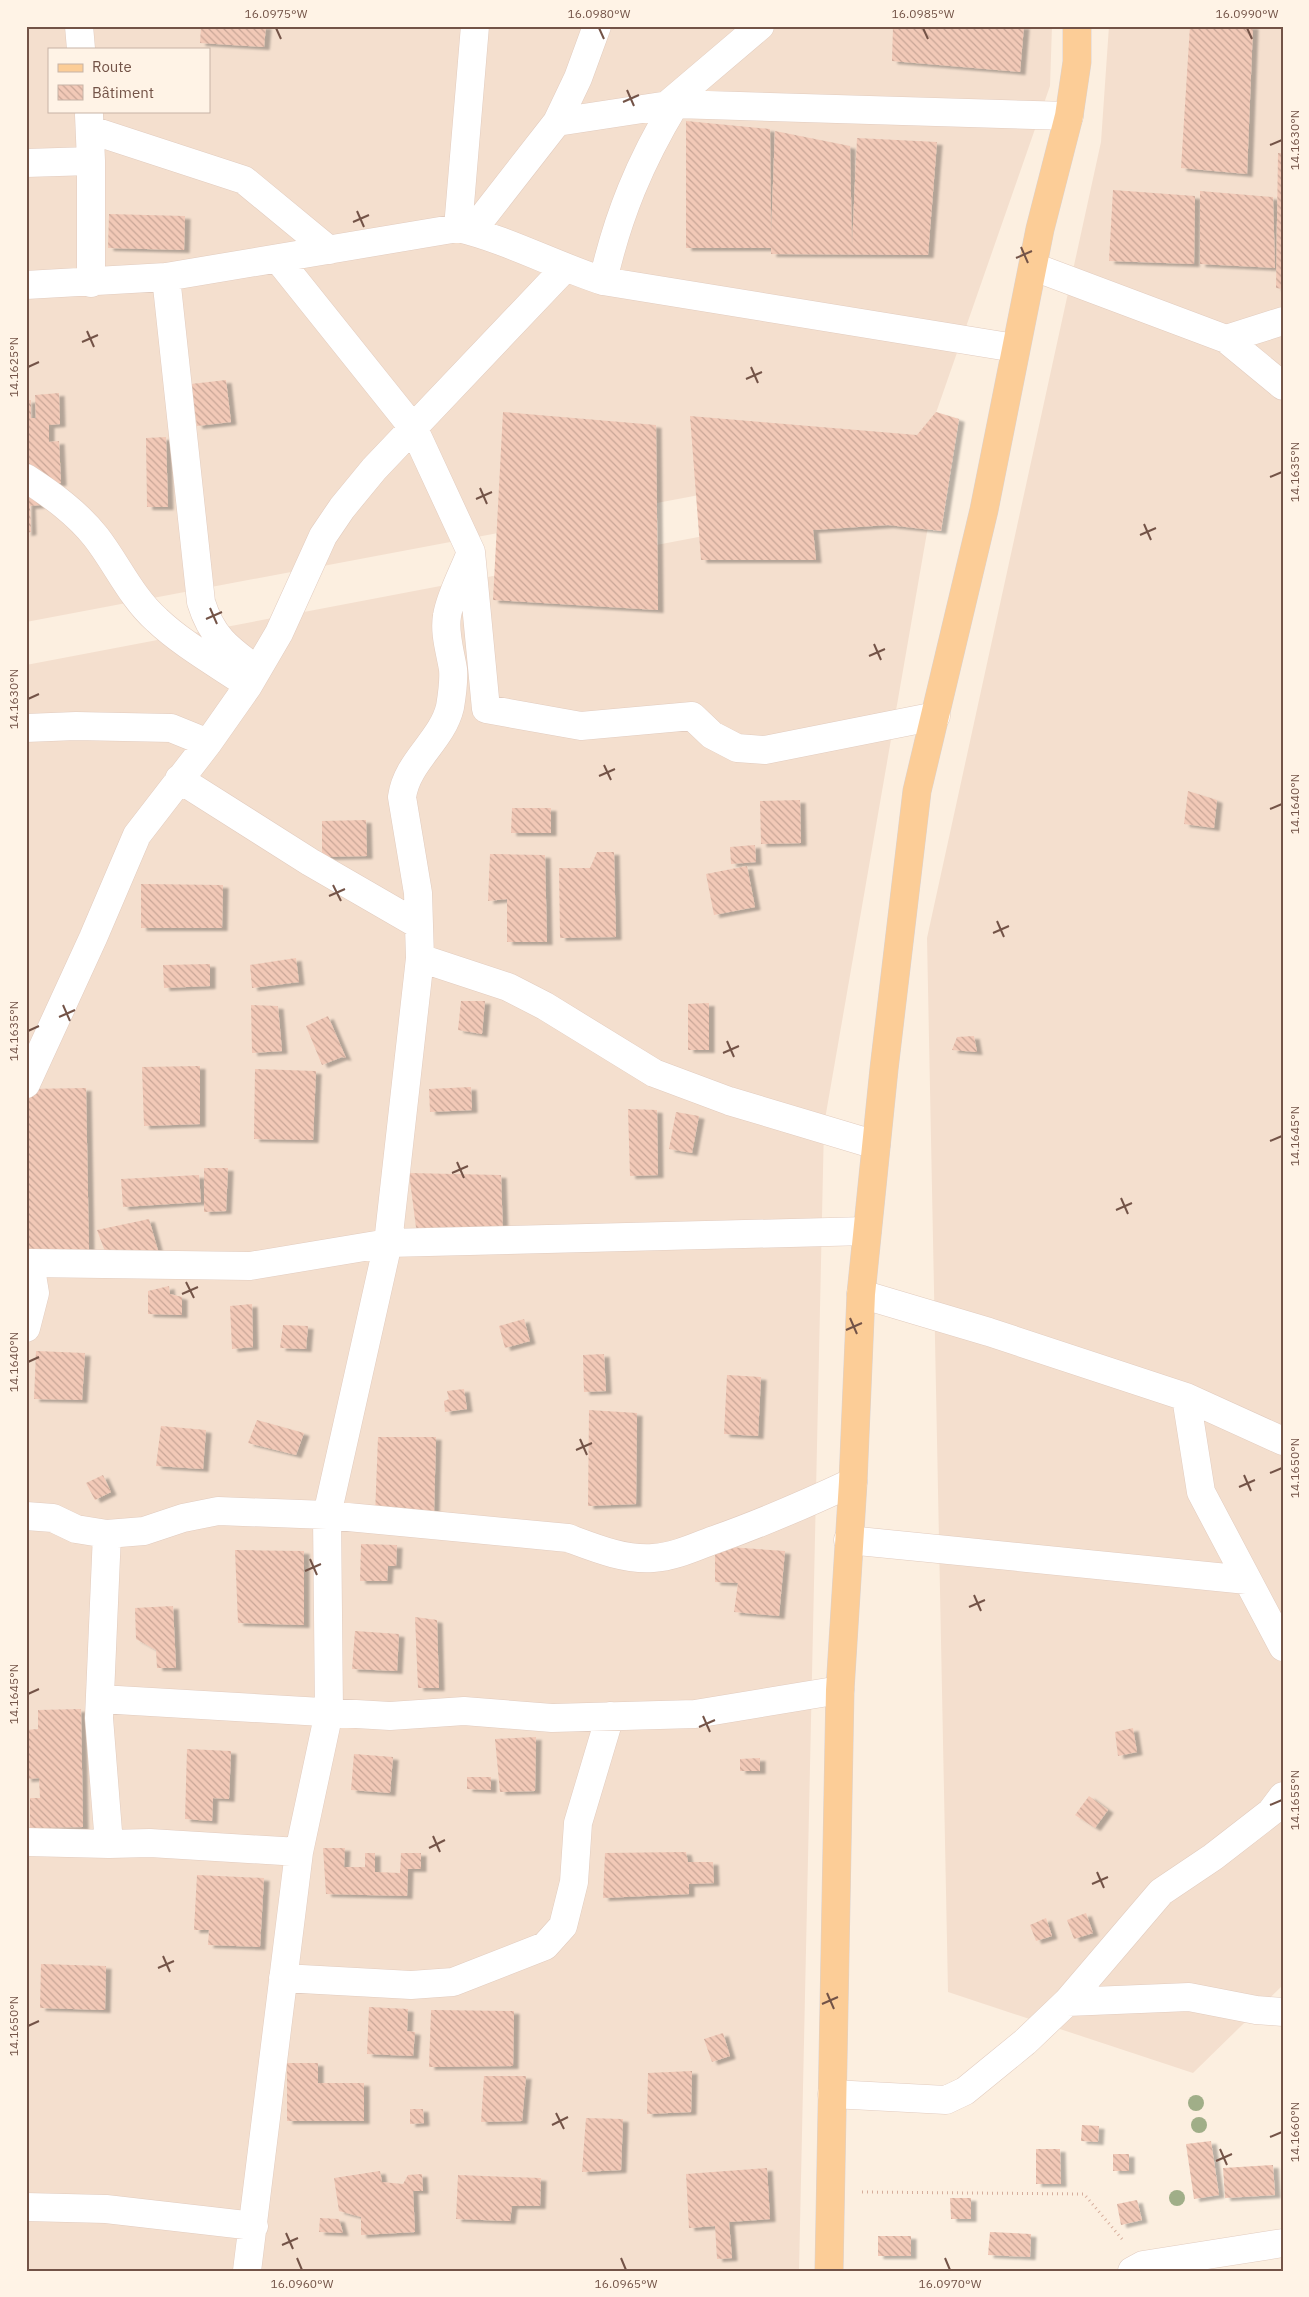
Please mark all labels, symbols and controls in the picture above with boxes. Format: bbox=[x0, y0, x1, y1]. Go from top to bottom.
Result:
text: 16.0975°W bbox=[245, 6, 308, 21]
text: 16.0980°W bbox=[568, 6, 631, 21]
text: 16.0985°W bbox=[892, 6, 955, 21]
text: 16.0990°W bbox=[1216, 6, 1279, 21]
legend bbox=[48, 48, 210, 112]
text: Route bbox=[92, 57, 132, 76]
text: Bâtiment bbox=[92, 83, 154, 102]
text: 14.1630°N bbox=[1287, 110, 1302, 170]
text: 14.1625°N bbox=[6, 337, 21, 397]
text: 14.1635°N bbox=[1287, 442, 1302, 502]
text: 14.1630°N bbox=[6, 669, 21, 729]
text: 14.1640°N bbox=[1287, 774, 1302, 834]
text: 14.1635°N bbox=[6, 1001, 21, 1061]
text: 14.1645°N bbox=[1287, 1106, 1302, 1166]
text: 14.1640°N bbox=[6, 1332, 21, 1392]
text: 14.1650°N bbox=[1287, 1438, 1302, 1498]
text: 14.1645°N bbox=[6, 1664, 21, 1724]
text: 14.1655°N bbox=[1287, 1770, 1302, 1830]
text: 14.1650°N bbox=[6, 1996, 21, 2056]
text: 14.1660°N bbox=[1287, 2102, 1302, 2162]
text: 16.0960°W bbox=[271, 2276, 334, 2291]
text: 16.0965°W bbox=[595, 2276, 658, 2291]
text: 16.0970°W bbox=[919, 2276, 982, 2291]

